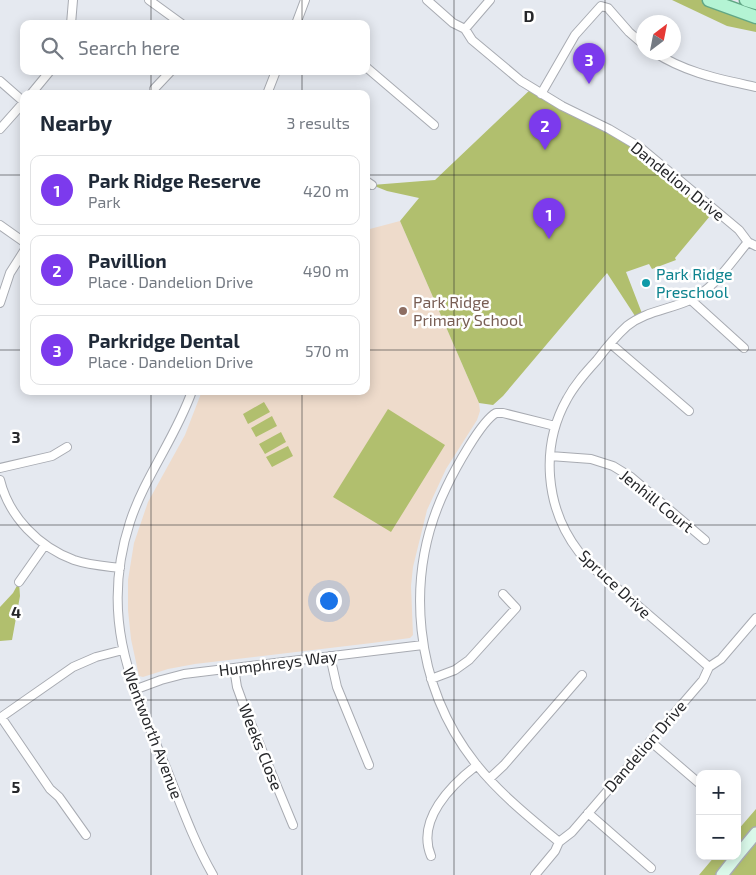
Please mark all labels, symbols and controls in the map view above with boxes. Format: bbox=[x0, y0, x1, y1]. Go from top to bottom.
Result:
text: D bbox=[524, 6, 535, 25]
north arrow bbox=[636, 15, 681, 60]
search box bbox=[20, 20, 370, 75]
icon: search bbox=[38, 34, 66, 62]
text: Search here bbox=[78, 36, 180, 59]
pin: 3 bbox=[573, 43, 605, 84]
pin: 2 bbox=[529, 109, 561, 150]
text: Nearby bbox=[40, 110, 112, 135]
text: 3 results bbox=[287, 113, 350, 132]
street label: Dandelion Drive bbox=[628, 137, 729, 224]
text: Park Ridge Reserve bbox=[88, 169, 261, 192]
text: 1 bbox=[54, 181, 60, 200]
text: 420 m bbox=[303, 181, 349, 200]
text: Park bbox=[88, 192, 121, 211]
pin: 1 bbox=[533, 198, 565, 239]
text: Pavillion bbox=[88, 249, 167, 272]
text: 2 bbox=[52, 261, 62, 280]
text: 490 m bbox=[303, 261, 349, 280]
place label: Park Ridge Preschool bbox=[656, 264, 733, 301]
text: Place · Dandelion Drive bbox=[88, 272, 253, 291]
marker: Park Ridge Preschool bbox=[640, 277, 652, 289]
place label: Park Ridge Primary School bbox=[413, 292, 523, 329]
marker: Park Ridge Primary School bbox=[397, 305, 409, 317]
text: Parkridge Dental bbox=[88, 329, 240, 352]
text: 3 bbox=[52, 341, 62, 360]
text: 570 m bbox=[305, 341, 349, 360]
text: Place · Dandelion Drive bbox=[88, 352, 253, 371]
text: 3 bbox=[11, 427, 21, 446]
street label: Jenhill Court bbox=[617, 465, 698, 536]
street label: Spruce Drive bbox=[575, 545, 655, 622]
your location bbox=[316, 588, 342, 614]
text: 4 bbox=[11, 602, 21, 621]
street label: Humphreys Way bbox=[218, 646, 339, 679]
street label: Wentworth Avenue bbox=[120, 664, 187, 801]
street label: Dandelion Drive bbox=[600, 696, 690, 795]
street label: Weeks Close bbox=[235, 701, 287, 793]
map controls bbox=[696, 770, 741, 860]
button: + bbox=[696, 770, 741, 815]
text: 5 bbox=[12, 777, 21, 796]
button: − bbox=[696, 815, 741, 860]

